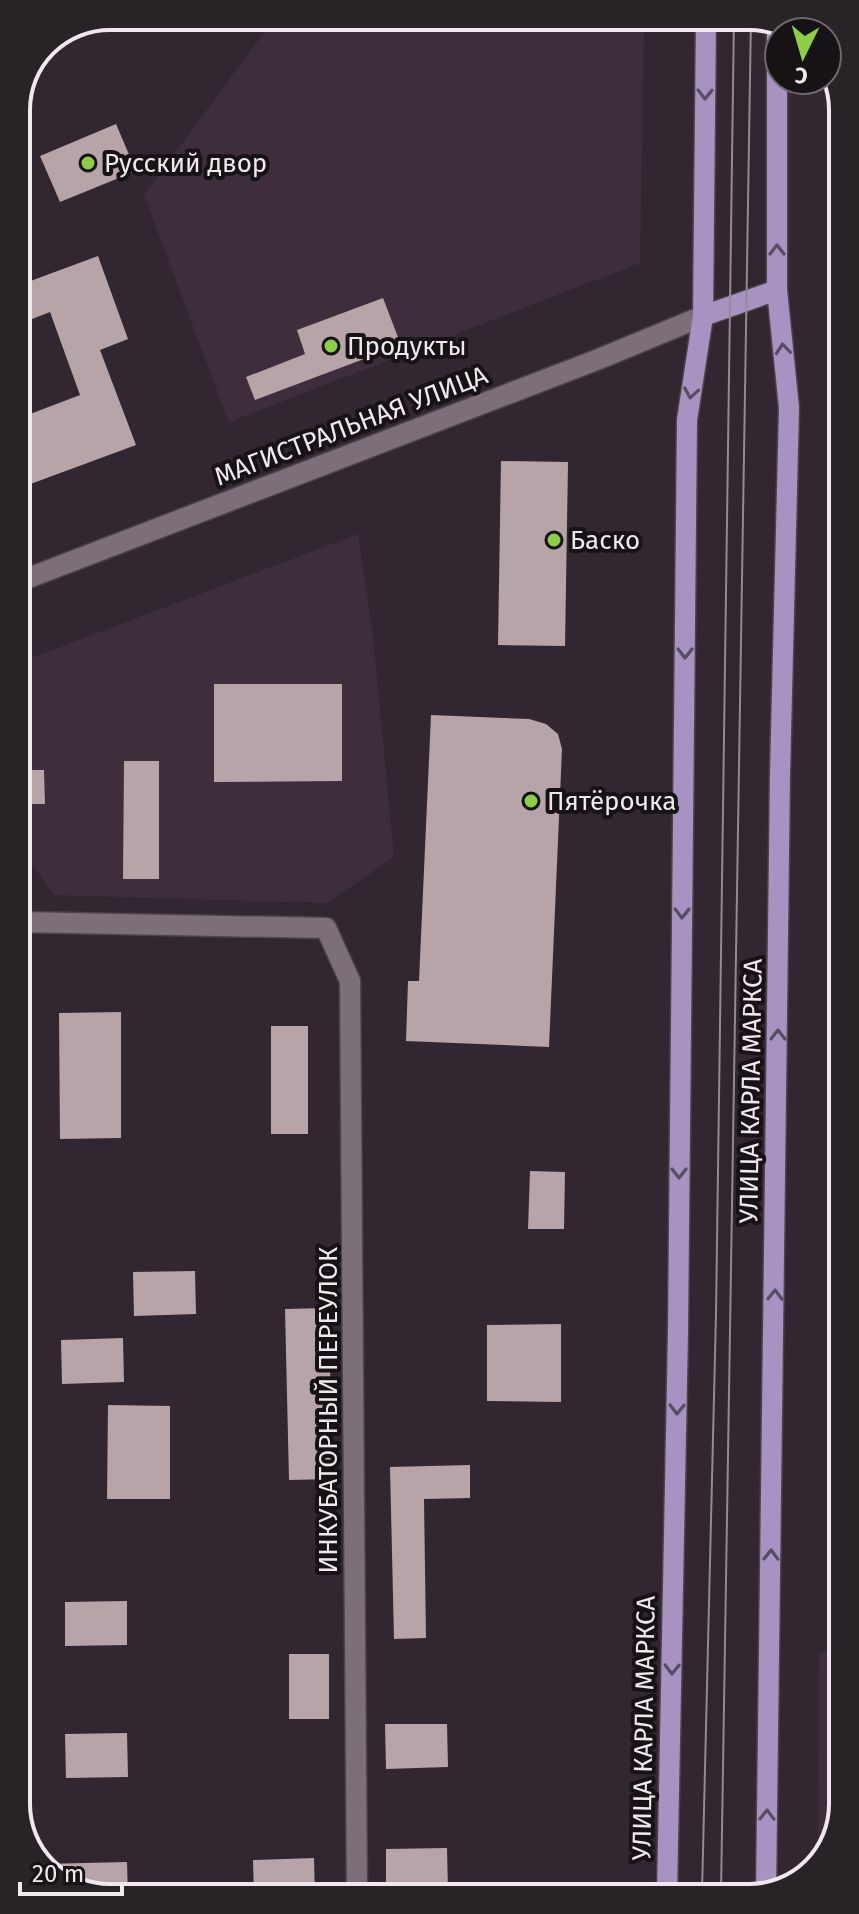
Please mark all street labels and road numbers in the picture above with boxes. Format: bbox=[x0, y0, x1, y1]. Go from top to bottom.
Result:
street label: МАГИСТРАЛЬНАЯ УЛИЦА bbox=[210, 360, 492, 492]
street label: УЛИЦА КАРЛА МАРКСА bbox=[733, 958, 769, 1224]
street label: ИНКУБАТОРНЫЙ ПЕРЕУЛОК bbox=[313, 1246, 344, 1573]
street label: УЛИЦА КАРЛА МАРКСА bbox=[626, 1595, 662, 1861]

